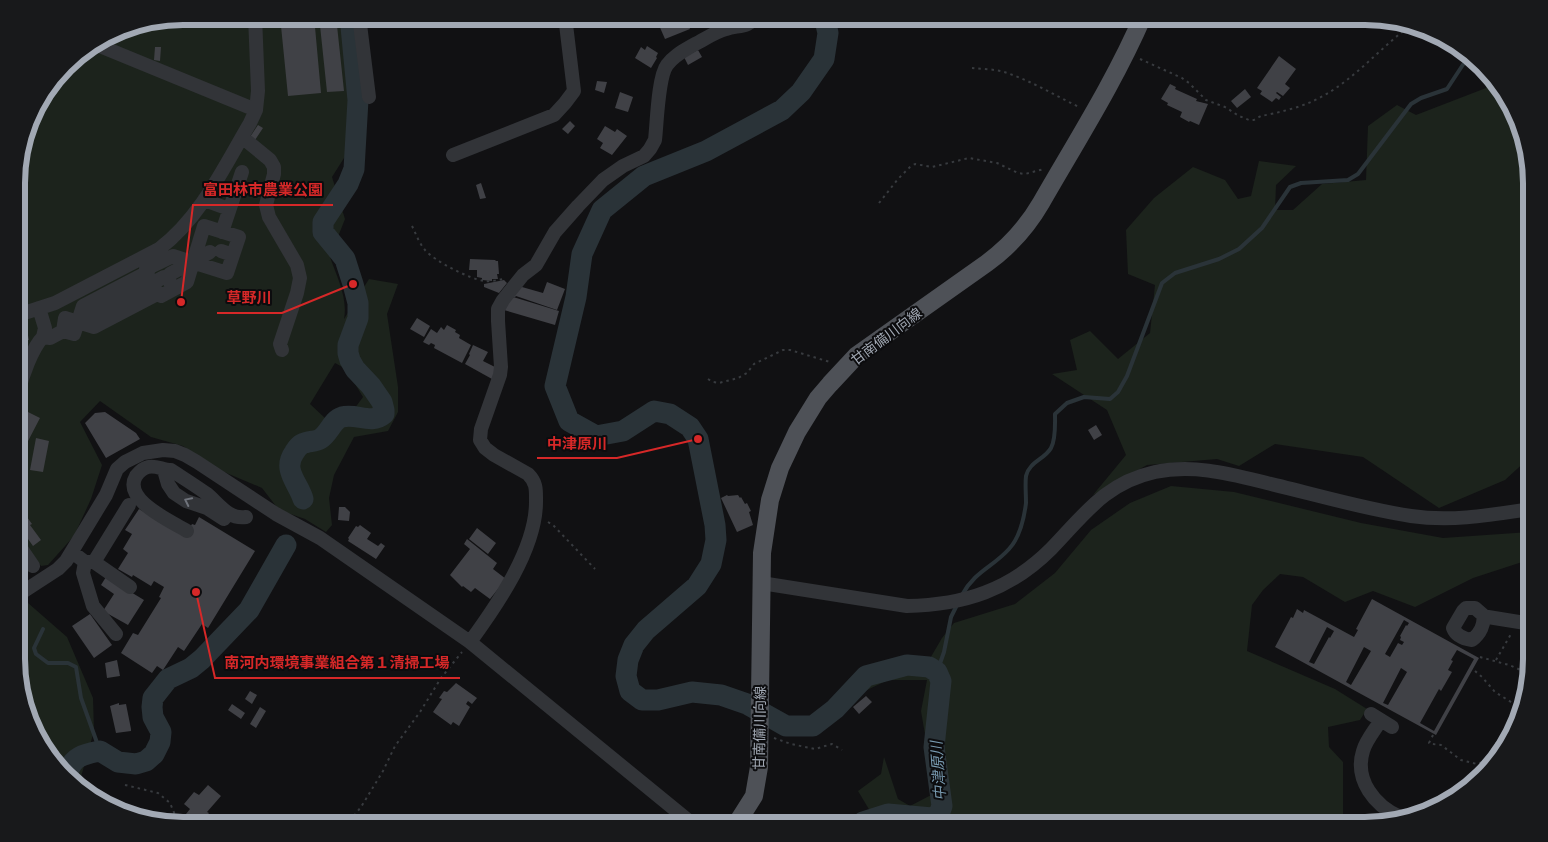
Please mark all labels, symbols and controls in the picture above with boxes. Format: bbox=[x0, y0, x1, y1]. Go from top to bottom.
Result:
callout: 富田林市農業公園 bbox=[193, 175, 333, 205]
text: 富田林市農業公園 bbox=[203, 180, 323, 199]
callout: 草野川 bbox=[217, 283, 282, 313]
text: 草野川 bbox=[226, 288, 272, 307]
street label: 甘南備川向線 bbox=[847, 304, 925, 368]
callout: 中津原川 bbox=[537, 428, 617, 458]
text: 中津原川 bbox=[547, 434, 607, 453]
one-way arrow bbox=[184, 497, 193, 507]
callout: 南河内環境事業組合第１清掃工場 bbox=[215, 648, 460, 678]
text: 南河内環境事業組合第１清掃工場 bbox=[224, 653, 450, 672]
street label: 甘南備川向線 bbox=[750, 686, 768, 770]
water label: 中津原川 bbox=[926, 738, 950, 802]

